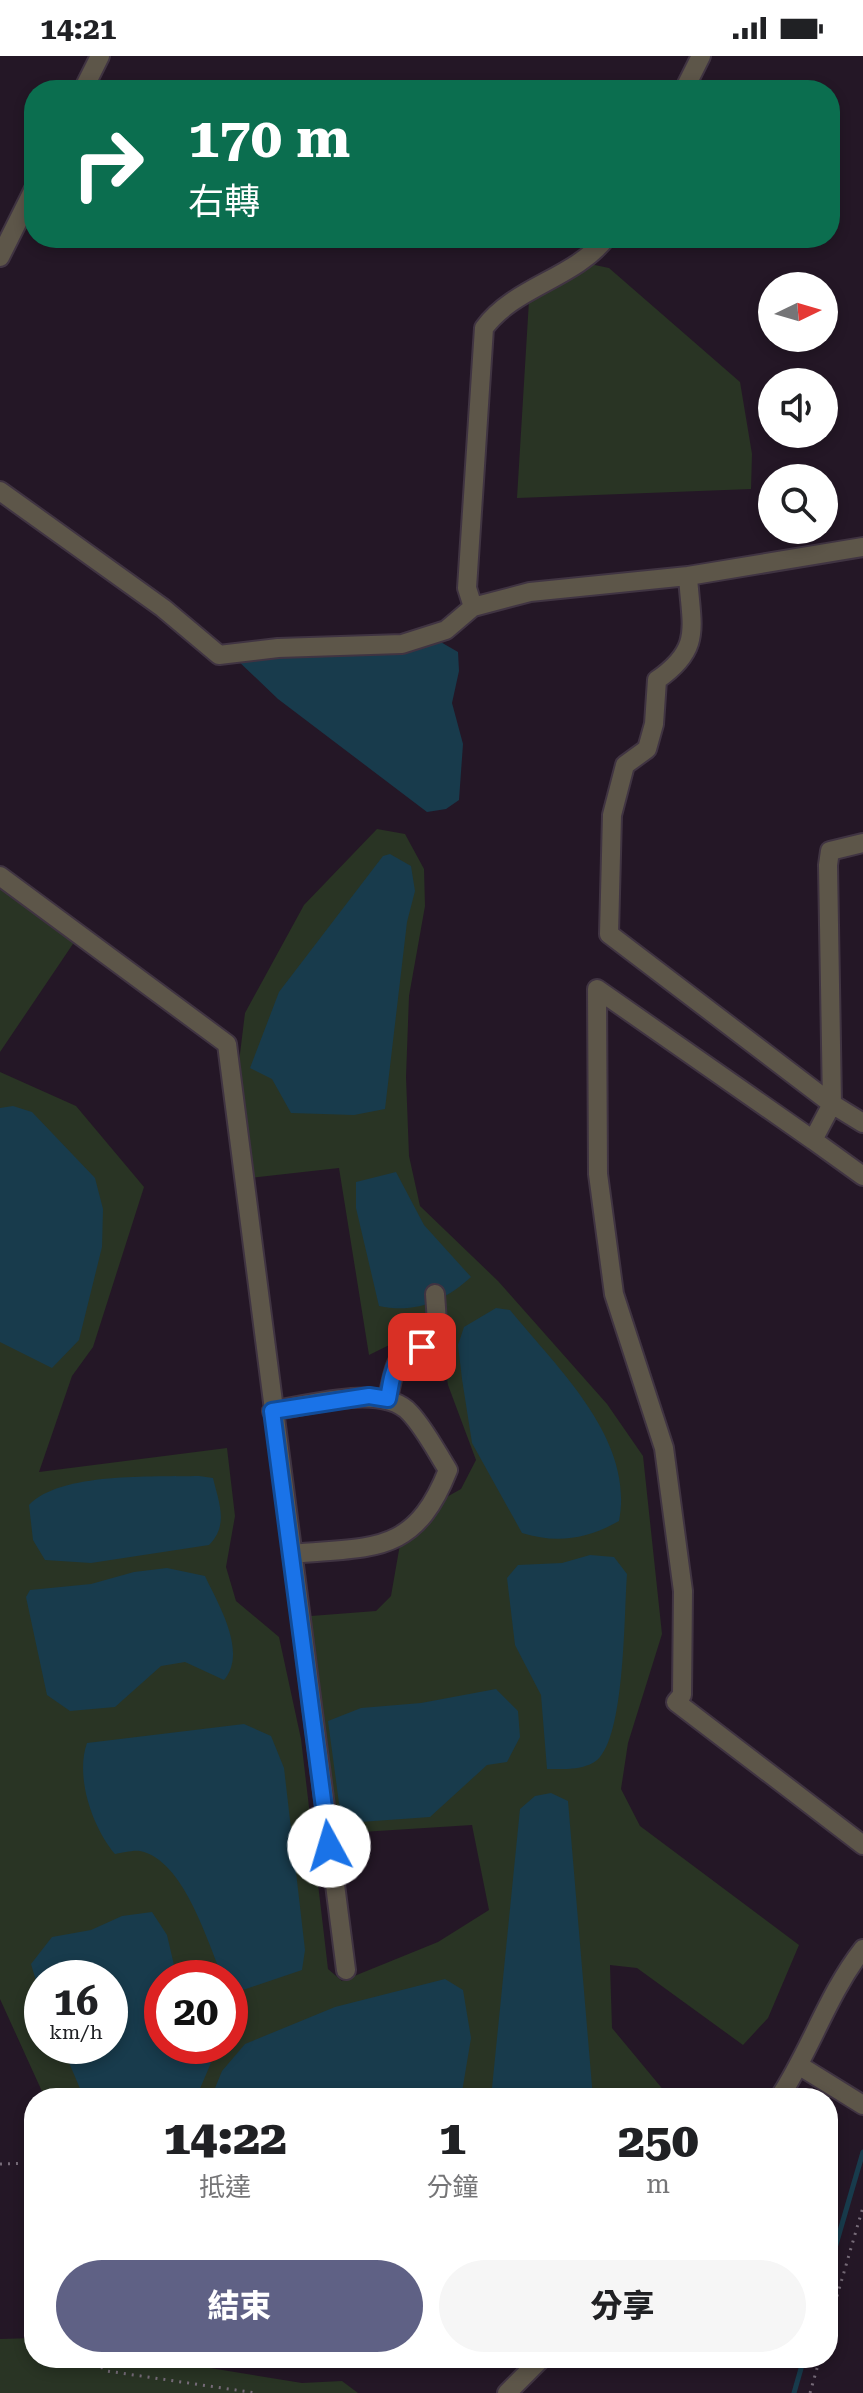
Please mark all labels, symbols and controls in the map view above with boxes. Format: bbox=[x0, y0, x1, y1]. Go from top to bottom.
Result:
text: 14:21 bbox=[40, 11, 117, 46]
text: 170 m bbox=[188, 105, 350, 171]
icon: right bbox=[56, 112, 160, 216]
text: 右轉 bbox=[188, 181, 260, 223]
north arrow bbox=[758, 272, 838, 352]
map controls bbox=[758, 272, 838, 544]
button: sound bbox=[758, 368, 838, 448]
button: search bbox=[758, 464, 838, 544]
pin bbox=[388, 1313, 456, 1381]
icon: arrive bbox=[400, 1325, 444, 1369]
position arrow bbox=[287, 1804, 371, 1888]
speed limit sign: 20 bbox=[144, 1960, 248, 2064]
text: 16 bbox=[54, 1978, 98, 2025]
text: km/h bbox=[49, 2020, 103, 2044]
text: 14:22 bbox=[163, 2110, 287, 2166]
text: 1 bbox=[439, 2110, 466, 2166]
text: 250 bbox=[618, 2113, 699, 2169]
text: m bbox=[646, 2169, 670, 2199]
text: 抵達 bbox=[199, 2172, 251, 2202]
text: 分鐘 bbox=[426, 2172, 478, 2202]
button: 結束 bbox=[56, 2260, 423, 2352]
button: 分享 bbox=[439, 2260, 806, 2352]

